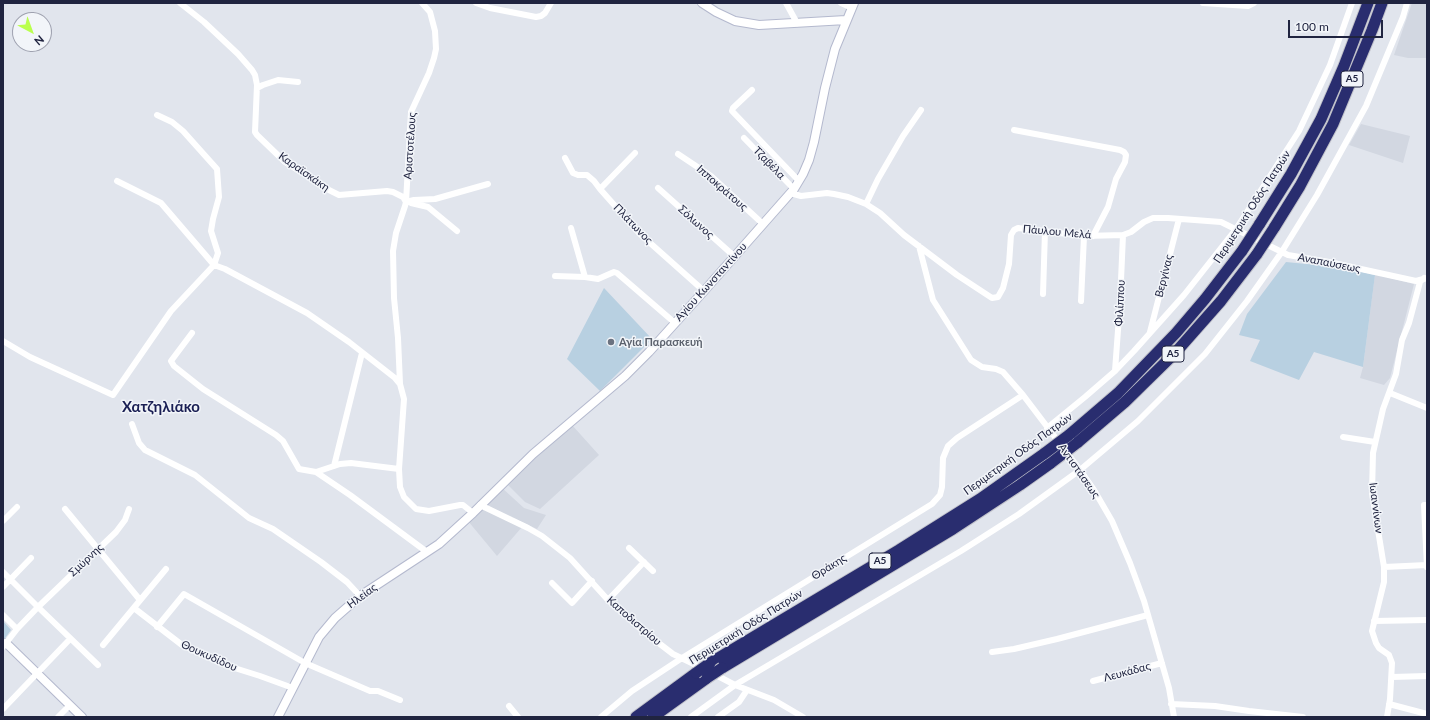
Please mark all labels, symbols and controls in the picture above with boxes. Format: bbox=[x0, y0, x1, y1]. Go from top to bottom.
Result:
north arrow bbox=[12, 12, 52, 52]
scale bar bbox=[1290, 12, 1385, 38]
text: 100 m bbox=[1295, 19, 1329, 34]
text: N bbox=[32, 33, 47, 48]
road number: Α5 bbox=[1341, 71, 1363, 87]
street label: Αριστοτέλους bbox=[401, 112, 419, 180]
street label: Τζαβέλα bbox=[750, 144, 788, 182]
street label: Περιμετρική Οδός Πατρών bbox=[1211, 148, 1293, 266]
street label: Καραϊσκάκη bbox=[276, 150, 332, 194]
street label: Ιπποκράτους bbox=[694, 162, 750, 214]
street label: Πλάτωνος bbox=[611, 201, 655, 247]
street label: Σόλωνος bbox=[675, 203, 717, 241]
street label: Πάυλου Μελά bbox=[1022, 222, 1092, 242]
street label: Αγίου Κωνσταντίνου bbox=[672, 240, 750, 324]
street label: Αναπαύσεως bbox=[1297, 250, 1361, 276]
street label: Βεργίνας bbox=[1152, 253, 1176, 299]
street label: Φιλίππου bbox=[1112, 279, 1128, 327]
place label: Αγία Παρασκευή bbox=[619, 335, 703, 349]
marker: Αγία Παρασκευή bbox=[606, 337, 616, 347]
road number: Α5 bbox=[1162, 346, 1184, 362]
district label: Χατζηλιάκο bbox=[122, 398, 200, 416]
street label: Περιμετρική Οδός Πατρών bbox=[961, 410, 1075, 498]
street label: Αντιστάσεως bbox=[1055, 441, 1103, 501]
street label: Ιωαννίνων bbox=[1366, 482, 1386, 534]
street label: Σμύρνης bbox=[66, 541, 106, 579]
street label: Θράκης bbox=[809, 551, 849, 583]
road number: Α5 bbox=[869, 553, 891, 569]
street label: Ηλείας bbox=[345, 581, 379, 611]
street label: Περιμετρική Οδός Πατρών bbox=[687, 587, 805, 667]
street label: Καποδιστρίου bbox=[604, 594, 664, 648]
street label: Θουκυδίδου bbox=[179, 638, 239, 674]
street label: Λευκάδας bbox=[1102, 659, 1152, 685]

